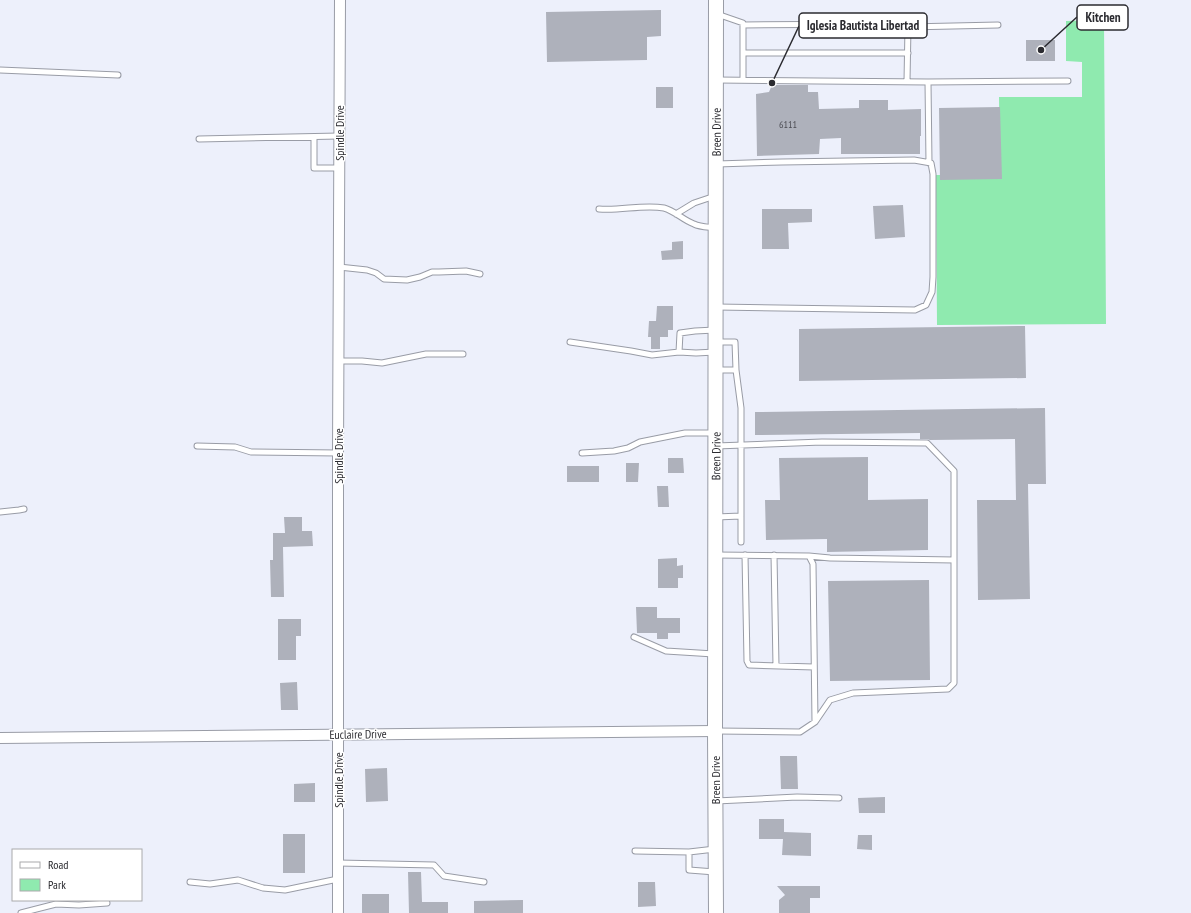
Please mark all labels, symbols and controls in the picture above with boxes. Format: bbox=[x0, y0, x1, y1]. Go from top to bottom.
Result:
callout: Kitchen bbox=[1077, 5, 1128, 30]
text: Kitchen bbox=[1085, 9, 1121, 26]
callout: Iglesia Bautista Libertad bbox=[799, 13, 927, 38]
text: Iglesia Bautista Libertad bbox=[807, 17, 919, 34]
street label: Spindle Drive bbox=[332, 105, 347, 161]
street label: Breen Drive bbox=[708, 108, 723, 156]
house number: 6111 bbox=[779, 118, 797, 131]
street label: Spindle Drive bbox=[331, 428, 346, 484]
street label: Breen Drive bbox=[708, 432, 723, 480]
street label: Euclaire Drive bbox=[329, 726, 387, 742]
street label: Spindle Drive bbox=[331, 752, 346, 808]
street label: Breen Drive bbox=[708, 756, 723, 804]
legend bbox=[12, 849, 142, 901]
text: Road bbox=[48, 857, 68, 872]
text: Park bbox=[48, 877, 66, 892]

